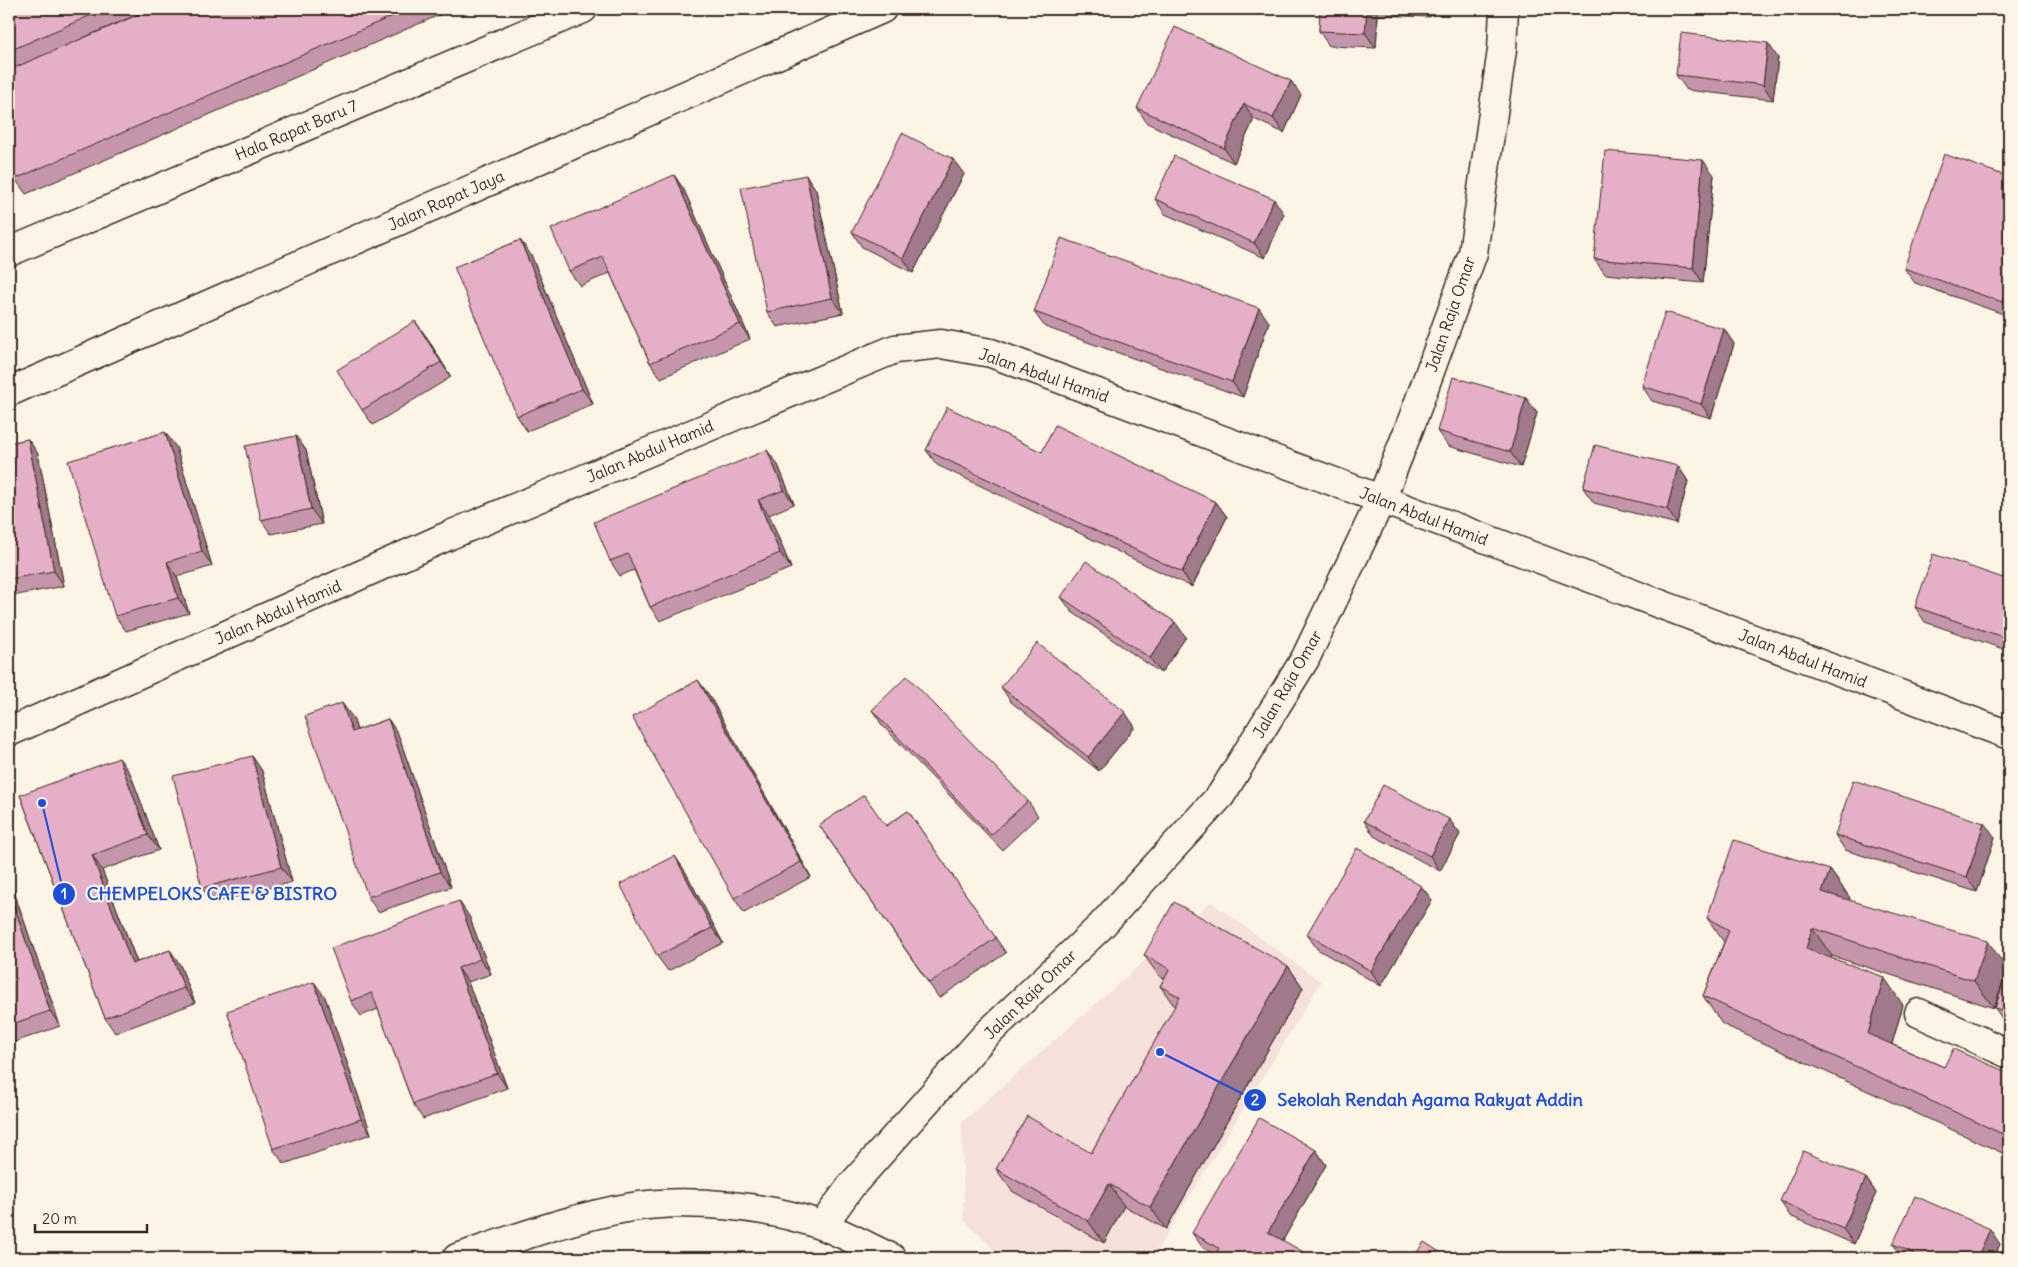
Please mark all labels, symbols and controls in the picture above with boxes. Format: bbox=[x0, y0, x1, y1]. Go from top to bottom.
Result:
street label: Hala Rapat Baru 7 bbox=[232, 95, 360, 165]
street label: Jalan Rapat Jaya bbox=[385, 165, 507, 235]
street label: Jalan Raja Omar bbox=[1421, 253, 1479, 374]
street label: Jalan Abdul Hamid bbox=[976, 343, 1112, 407]
street label: Jalan Abdul Hamid bbox=[584, 415, 716, 487]
street label: Jalan Abdul Hamid bbox=[1357, 482, 1491, 550]
street label: Jalan Abdul Hamid bbox=[212, 575, 344, 649]
street label: Jalan Abdul Hamid bbox=[1736, 624, 1870, 692]
street label: Jalan Raja Omar bbox=[1248, 626, 1326, 741]
callout: CHEMPELOKS CAFE & BISTRO bbox=[51, 877, 347, 910]
text: CHEMPELOKS CAFE & BISTRO bbox=[87, 882, 337, 905]
text: 1 bbox=[61, 884, 67, 903]
street label: Jalan Raja Omar bbox=[980, 945, 1081, 1043]
callout: Sekolah Rendah Agama Rakyat Addin bbox=[1242, 1083, 1593, 1116]
text: Sekolah Rendah Agama Rakyat Addin bbox=[1277, 1088, 1583, 1111]
text: 2 bbox=[1251, 1090, 1259, 1109]
scale bar bbox=[35, 1202, 148, 1234]
text: 20 m bbox=[42, 1209, 77, 1228]

